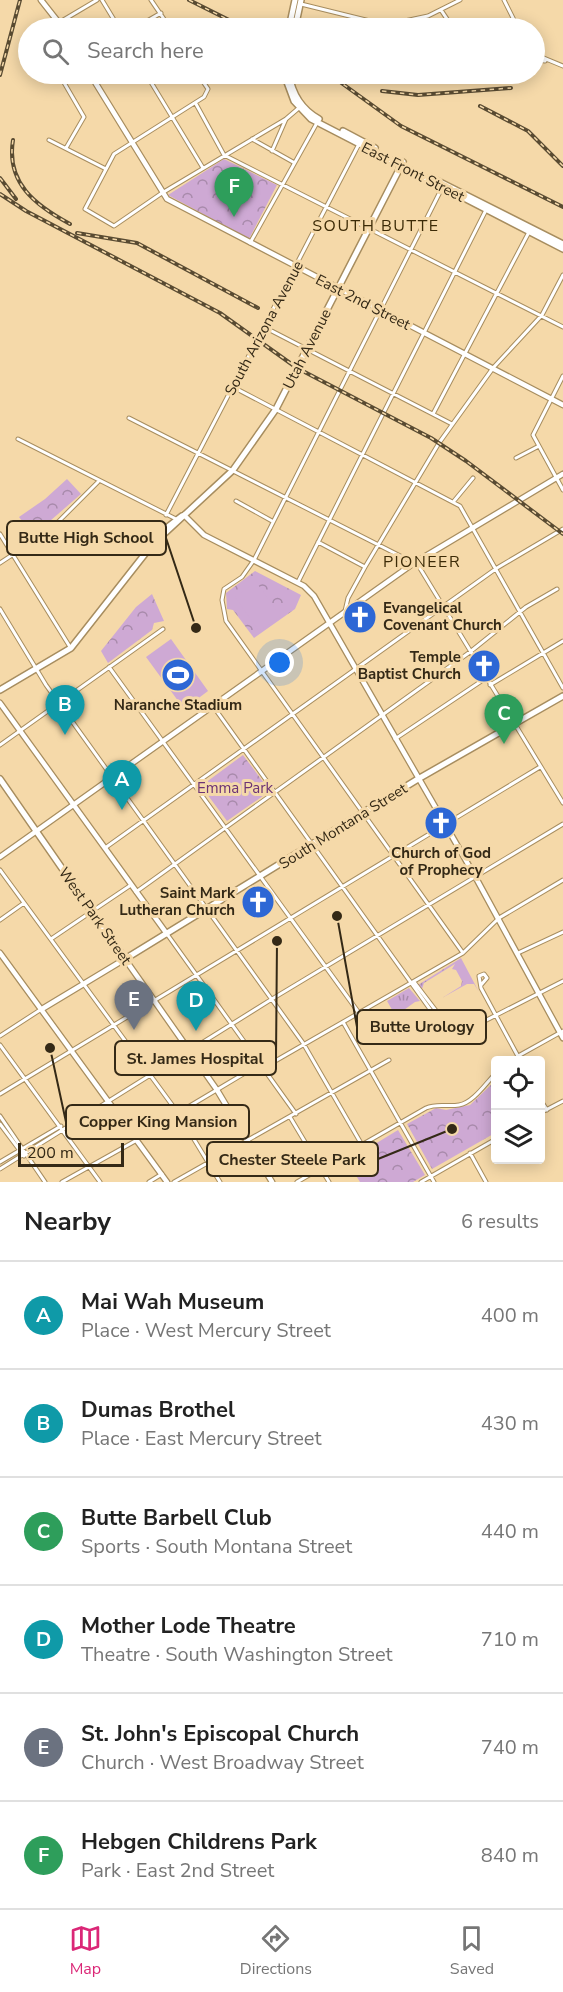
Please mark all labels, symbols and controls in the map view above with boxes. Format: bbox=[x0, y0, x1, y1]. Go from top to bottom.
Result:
search box bbox=[18, 18, 545, 84]
icon: search bbox=[39, 35, 72, 68]
text: Search here bbox=[87, 36, 204, 66]
street label: East Front Street bbox=[358, 137, 469, 207]
pin: F bbox=[214, 168, 254, 217]
district label: SOUTH BUTTE bbox=[312, 215, 440, 237]
street label: South Arizona Avenue bbox=[220, 257, 308, 399]
street label: East 2nd Street bbox=[312, 270, 414, 335]
street label: Utah Avenue bbox=[278, 305, 336, 393]
callout: Butte High School bbox=[7, 521, 166, 555]
text: Butte High School bbox=[18, 527, 154, 549]
district label: PIONEER bbox=[383, 551, 461, 573]
place label: Evangelical Covenant Church bbox=[383, 598, 502, 635]
church icon: Evangelical Covenant Church bbox=[342, 599, 378, 635]
place label: Temple Baptist Church bbox=[358, 647, 461, 684]
your location bbox=[265, 648, 294, 677]
church icon: Temple Baptist Church bbox=[466, 648, 502, 684]
sports icon: Naranche Stadium bbox=[160, 657, 196, 693]
pin: B bbox=[46, 686, 84, 735]
pin: C bbox=[484, 694, 524, 744]
place label: Naranche Stadium bbox=[114, 695, 242, 715]
pin: A bbox=[102, 760, 142, 810]
park label: Emma Park bbox=[197, 778, 274, 798]
street label: South Montana Street bbox=[275, 778, 412, 874]
church icon: Church of God of Prophecy bbox=[423, 805, 459, 841]
place label: Church of God of Prophecy bbox=[391, 843, 491, 880]
street label: West Park Street bbox=[54, 863, 136, 969]
place label: Saint Mark Lutheran Church bbox=[119, 883, 236, 920]
church icon: Saint Mark Lutheran Church bbox=[240, 884, 276, 920]
pin: E bbox=[114, 980, 154, 1030]
pin: D bbox=[176, 982, 216, 1031]
callout: Butte Urology bbox=[357, 1010, 486, 1044]
text: Butte Urology bbox=[370, 1016, 475, 1038]
callout: St. James Hospital bbox=[115, 1041, 276, 1075]
text: St. James Hospital bbox=[126, 1048, 264, 1070]
map controls bbox=[491, 1056, 545, 1164]
button: locate bbox=[491, 1056, 545, 1110]
callout: Copper King Mansion bbox=[66, 1105, 249, 1139]
button: layers bbox=[491, 1110, 545, 1164]
text: Copper King Mansion bbox=[79, 1111, 237, 1133]
scale bar bbox=[18, 1140, 124, 1168]
text: 200 m bbox=[27, 1142, 74, 1164]
callout: Chester Steele Park bbox=[207, 1142, 378, 1176]
text: Chester Steele Park bbox=[218, 1149, 366, 1171]
text: Nearby bbox=[24, 1204, 111, 1239]
text: 6 results bbox=[461, 1208, 539, 1235]
text: Mai Wah Museum bbox=[81, 1287, 264, 1317]
text: A bbox=[36, 1302, 51, 1329]
text: 400 m bbox=[481, 1302, 539, 1329]
text: Place · West Mercury Street bbox=[81, 1317, 331, 1344]
text: Dumas Brothel bbox=[81, 1395, 235, 1425]
text: B bbox=[37, 1410, 50, 1437]
text: 430 m bbox=[481, 1410, 539, 1437]
text: Place · East Mercury Street bbox=[81, 1425, 322, 1452]
text: Butte Barbell Club bbox=[81, 1503, 272, 1533]
text: C bbox=[37, 1518, 50, 1545]
text: 440 m bbox=[481, 1518, 539, 1545]
text: Sports · South Montana Street bbox=[81, 1533, 352, 1560]
text: Mother Lode Theatre bbox=[81, 1611, 296, 1641]
text: D bbox=[36, 1626, 51, 1653]
text: 710 m bbox=[481, 1626, 539, 1653]
text: Theatre · South Washington Street bbox=[81, 1641, 393, 1668]
text: St. John's Episcopal Church bbox=[81, 1719, 359, 1749]
text: E bbox=[38, 1734, 49, 1761]
text: 740 m bbox=[481, 1734, 539, 1761]
text: Church · West Broadway Street bbox=[81, 1749, 364, 1776]
text: Hebgen Childrens Park bbox=[81, 1827, 317, 1857]
text: F bbox=[38, 1842, 49, 1869]
text: 840 m bbox=[481, 1842, 539, 1869]
text: Park · East 2nd Street bbox=[81, 1857, 274, 1884]
tab: Map bbox=[69, 1922, 102, 1980]
tab: Directions bbox=[240, 1922, 312, 1980]
tab: Saved bbox=[450, 1922, 494, 1980]

